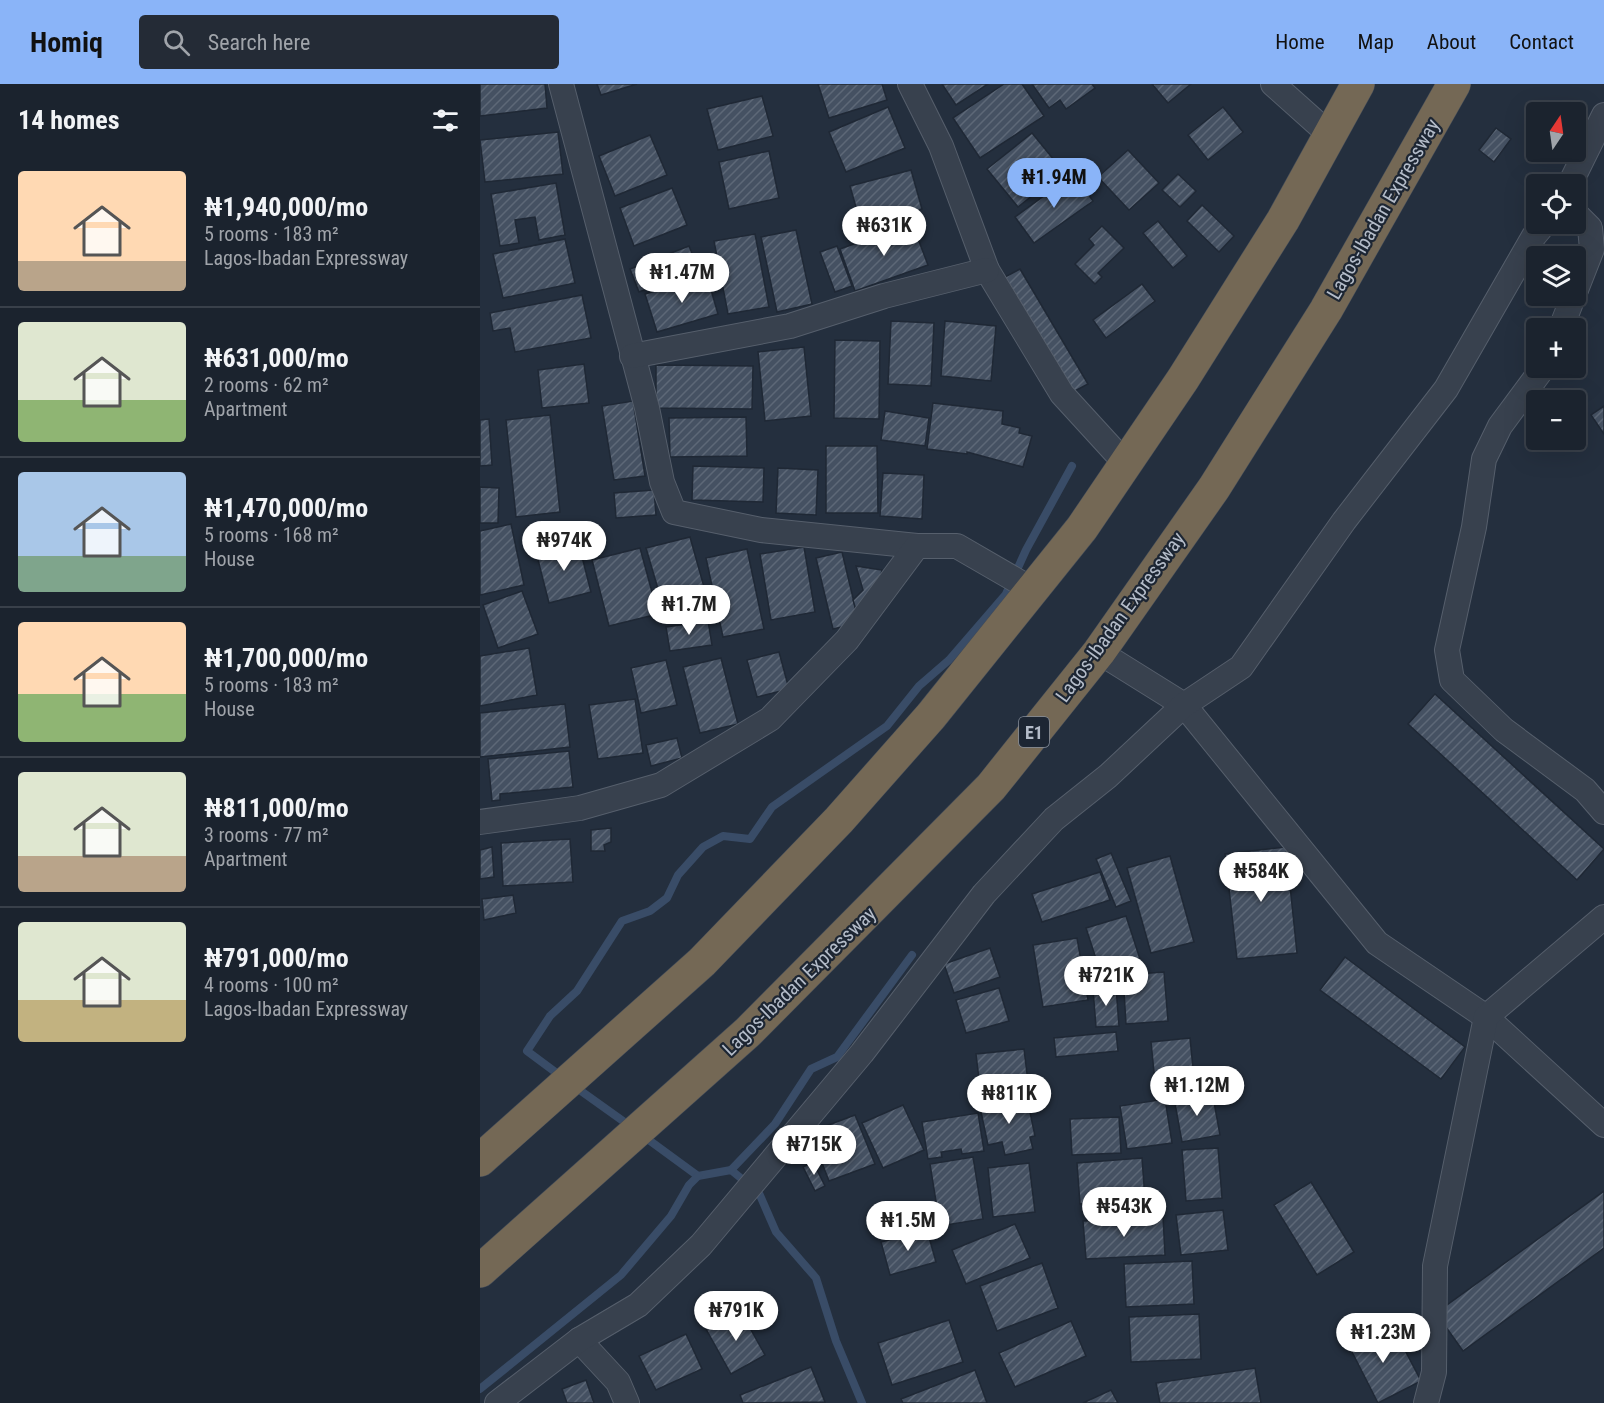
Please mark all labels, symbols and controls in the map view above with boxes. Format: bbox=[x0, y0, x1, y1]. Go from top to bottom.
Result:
search box bbox=[139, 15, 559, 69]
text: Homiq bbox=[30, 26, 103, 59]
icon: search bbox=[160, 26, 193, 59]
text: Search here bbox=[208, 30, 310, 55]
text: Home bbox=[1275, 30, 1325, 54]
text: Map bbox=[1358, 30, 1394, 54]
text: About bbox=[1427, 30, 1476, 54]
text: Contact bbox=[1509, 30, 1574, 54]
north arrow bbox=[1526, 102, 1586, 162]
map controls bbox=[1526, 102, 1586, 450]
icon: filters bbox=[429, 104, 462, 137]
text: 14 homes bbox=[18, 105, 120, 135]
street label: Lagos-Ibadan Expressway bbox=[1322, 115, 1444, 303]
pin: ₦1.94M bbox=[1005, 158, 1103, 209]
text: ₦1.94M bbox=[1021, 165, 1087, 189]
button: locate bbox=[1526, 174, 1586, 234]
text: ₦1,940,000/mo bbox=[204, 192, 368, 222]
icon: home bbox=[66, 195, 138, 267]
pin: ₦631K bbox=[842, 206, 926, 257]
text: ₦631K bbox=[856, 213, 912, 237]
text: 5 rooms · 183 m² bbox=[204, 222, 339, 246]
text: Lagos-Ibadan Expressway bbox=[204, 246, 408, 270]
button: layers bbox=[1526, 246, 1586, 306]
pin: ₦1.47M bbox=[633, 253, 731, 304]
text: ₦1.47M bbox=[649, 260, 715, 284]
button: + bbox=[1526, 318, 1586, 378]
text: ₦631,000/mo bbox=[204, 343, 349, 373]
icon: home bbox=[66, 346, 138, 418]
text: 2 rooms · 62 m² bbox=[204, 373, 329, 397]
button: − bbox=[1526, 390, 1586, 450]
text: Apartment bbox=[204, 397, 288, 421]
text: ₦1,470,000/mo bbox=[204, 493, 368, 523]
icon: home bbox=[66, 496, 138, 568]
pin: ₦974K bbox=[522, 521, 606, 572]
text: 5 rooms · 168 m² bbox=[204, 523, 339, 547]
street label: Lagos-Ibadan Expressway bbox=[1050, 527, 1190, 707]
text: ₦974K bbox=[536, 528, 592, 552]
text: House bbox=[204, 547, 255, 571]
pin: ₦1.7M bbox=[647, 585, 731, 636]
text: ₦1.7M bbox=[661, 592, 717, 616]
text: ₦1,700,000/mo bbox=[204, 643, 368, 673]
icon: home bbox=[66, 646, 138, 718]
text: 5 rooms · 183 m² bbox=[204, 673, 339, 697]
text: House bbox=[204, 697, 255, 721]
road number: E1 bbox=[1019, 717, 1049, 747]
text: ₦811,000/mo bbox=[204, 793, 349, 823]
icon: home bbox=[66, 796, 138, 868]
text: 3 rooms · 77 m² bbox=[204, 823, 329, 847]
text: Apartment bbox=[204, 847, 288, 871]
pin: ₦584K bbox=[1219, 852, 1303, 903]
text: ₦584K bbox=[1233, 859, 1289, 883]
street label: Lagos-Ibadan Expressway bbox=[717, 901, 881, 1061]
text: ₦791,000/mo bbox=[204, 943, 349, 973]
icon: home bbox=[66, 946, 138, 1018]
pin: ₦721K bbox=[1064, 956, 1148, 1007]
text: ₦721K bbox=[1078, 963, 1134, 987]
text: 4 rooms · 100 m² bbox=[204, 973, 339, 997]
text: Lagos-Ibadan Expressway bbox=[204, 997, 408, 1021]
pin: ₦1.12M bbox=[1148, 1066, 1246, 1117]
text: ₦1.12M bbox=[1164, 1073, 1230, 1097]
pin: ₦811K bbox=[967, 1074, 1051, 1125]
text: ₦811K bbox=[981, 1081, 1037, 1105]
pin: ₦715K bbox=[772, 1125, 856, 1176]
text: ₦715K bbox=[786, 1132, 842, 1156]
pin: ₦543K bbox=[1082, 1187, 1166, 1238]
text: ₦543K bbox=[1096, 1194, 1152, 1218]
pin: ₦1.5M bbox=[866, 1201, 950, 1252]
text: ₦1.5M bbox=[880, 1208, 936, 1232]
pin: ₦791K bbox=[694, 1291, 778, 1342]
text: ₦791K bbox=[708, 1298, 764, 1322]
pin: ₦1.23M bbox=[1334, 1313, 1432, 1364]
text: ₦1.23M bbox=[1350, 1320, 1416, 1344]

